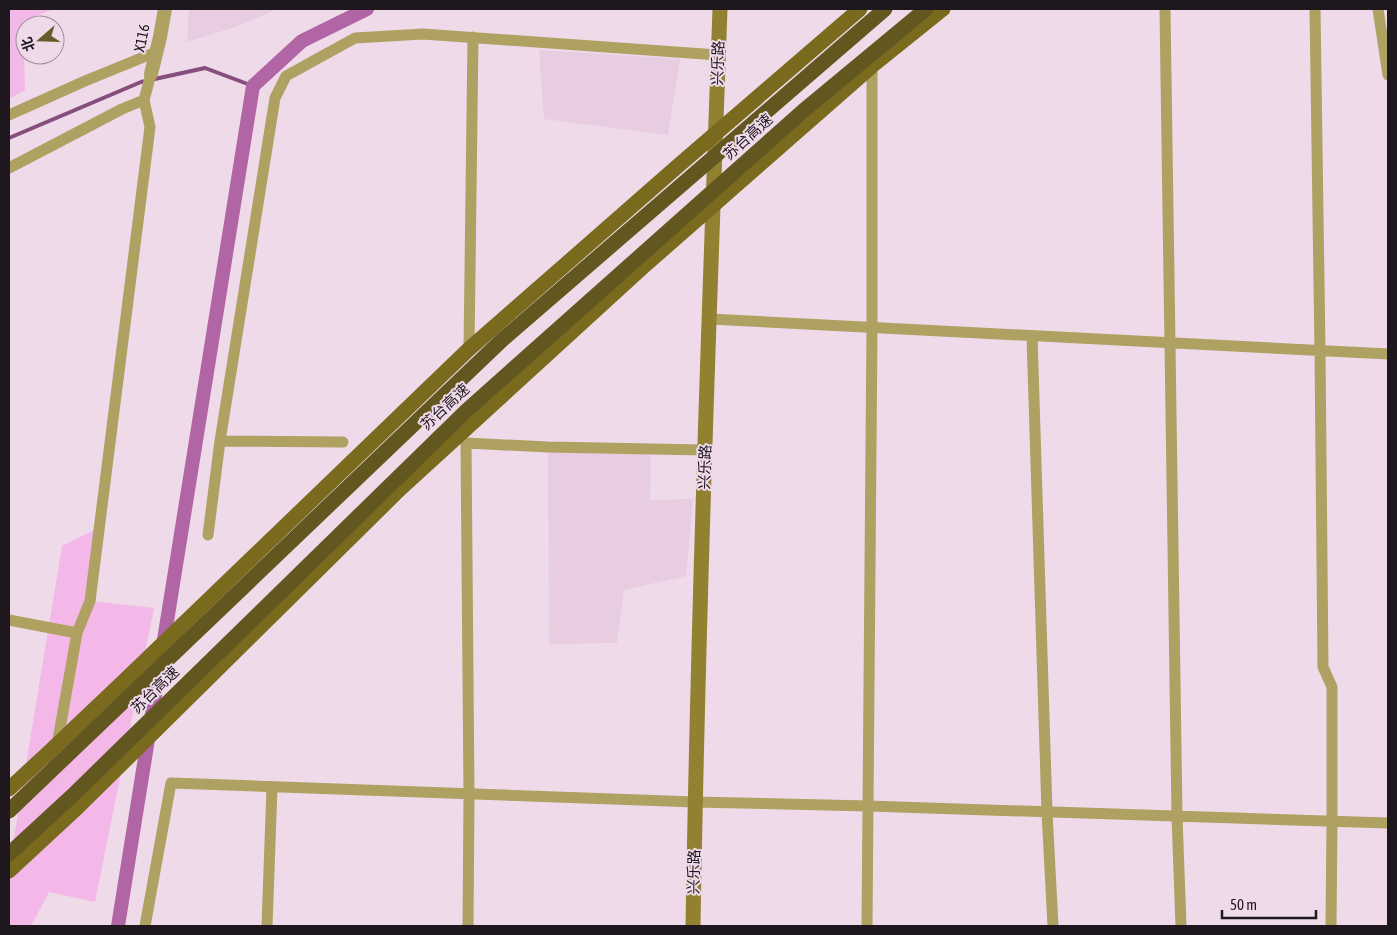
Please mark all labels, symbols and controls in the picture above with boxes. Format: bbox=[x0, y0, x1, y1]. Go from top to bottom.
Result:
north arrow bbox=[15, 15, 65, 65]
street label: X116 bbox=[130, 22, 153, 53]
text: 北 bbox=[18, 35, 38, 54]
street label: 兴乐路 bbox=[708, 40, 727, 86]
street label: 苏台高速 bbox=[720, 110, 776, 163]
street label: 苏台高速 bbox=[417, 380, 472, 433]
street label: 兴乐路 bbox=[695, 444, 714, 490]
street label: 苏台高速 bbox=[127, 663, 182, 717]
street label: 兴乐路 bbox=[685, 849, 702, 895]
scale bar bbox=[1222, 888, 1316, 920]
text: 50 m bbox=[1230, 896, 1257, 913]

